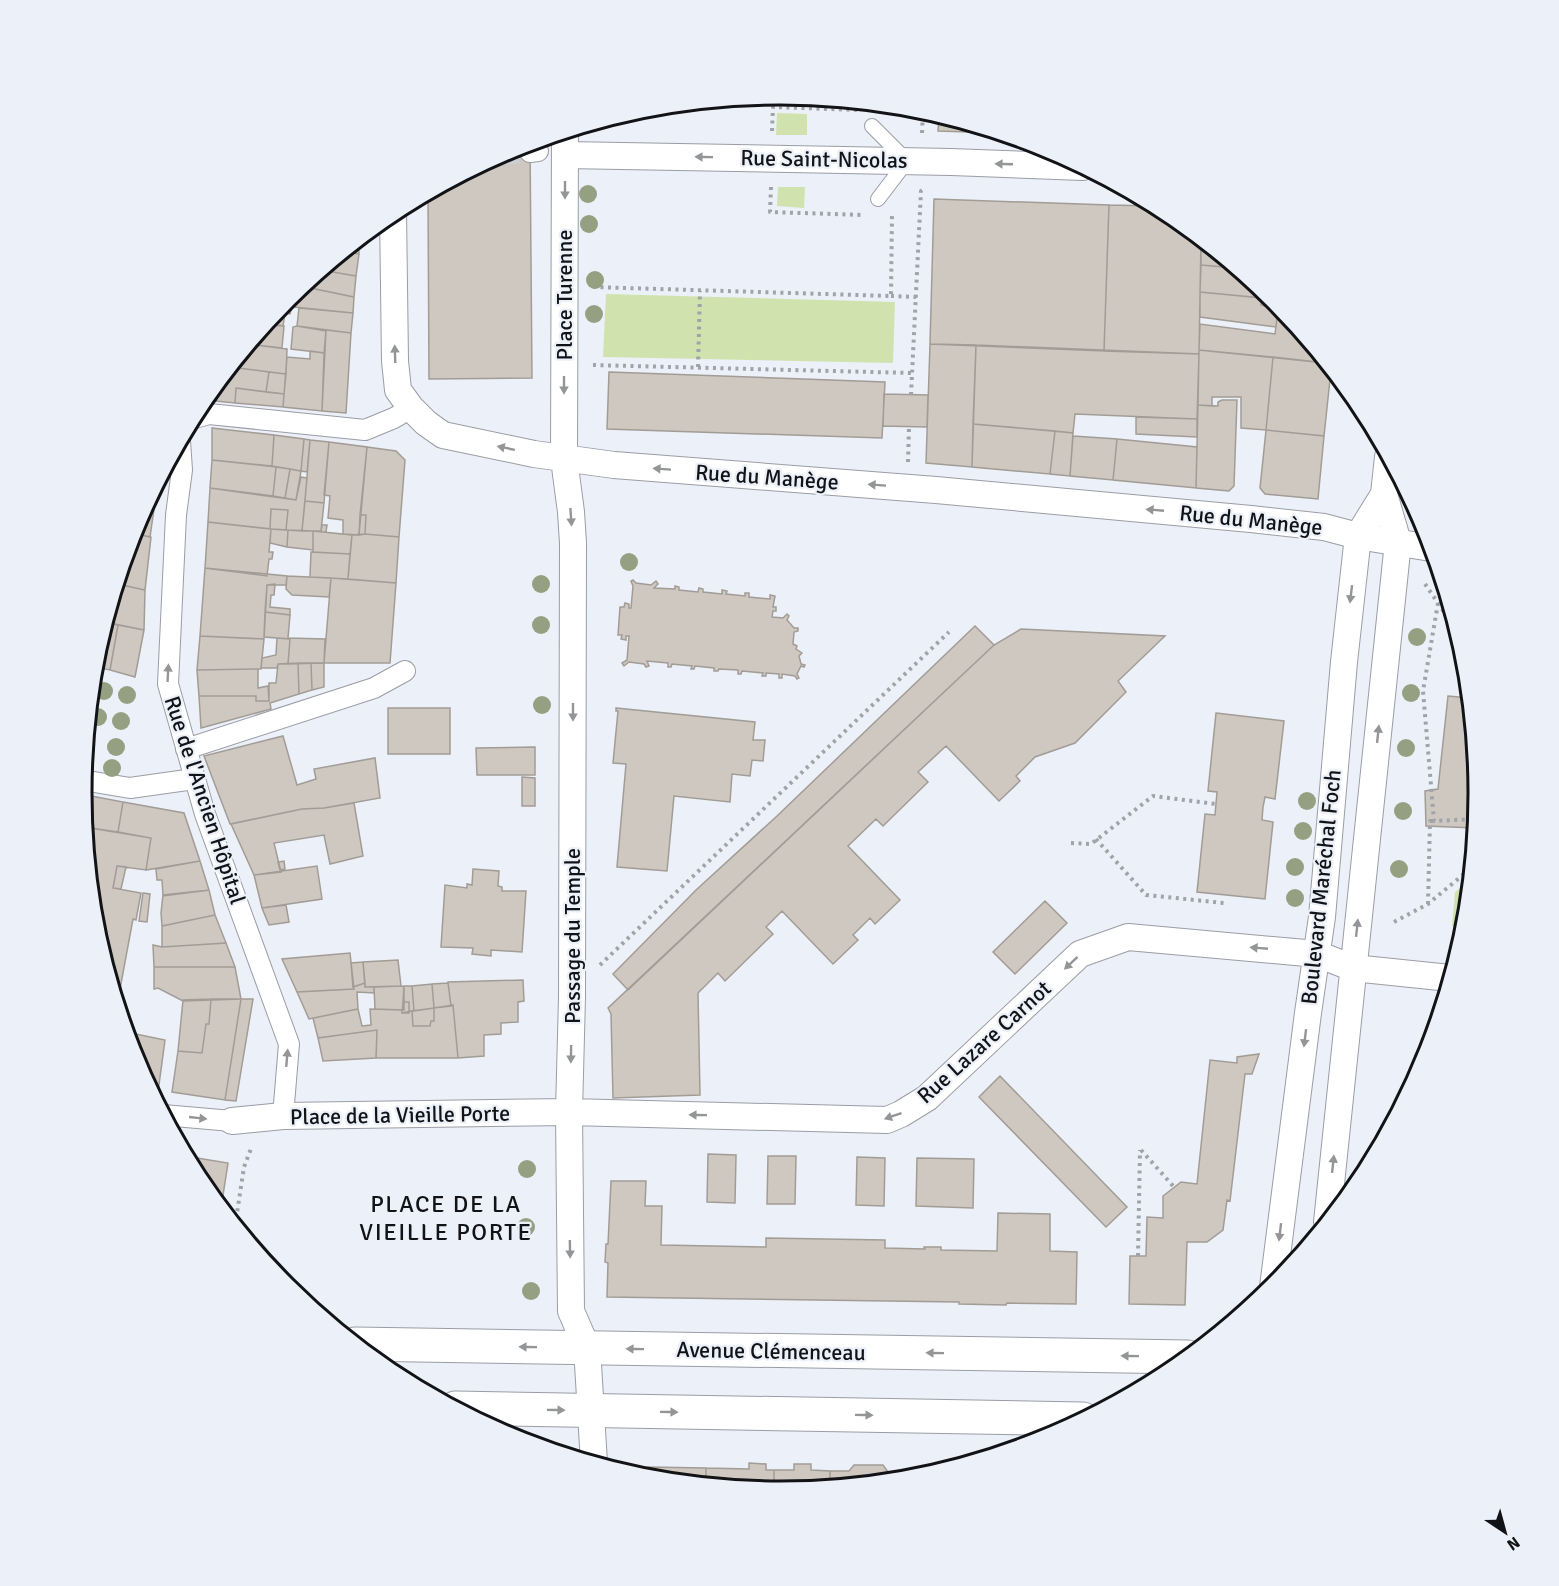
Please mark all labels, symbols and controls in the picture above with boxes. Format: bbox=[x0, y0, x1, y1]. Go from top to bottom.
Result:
street label: Rue Saint-Nicolas bbox=[740, 144, 908, 174]
one-way arrow bbox=[695, 152, 714, 161]
one-way arrow bbox=[995, 159, 1014, 169]
one-way arrow bbox=[560, 181, 570, 200]
street label: Place Turenne bbox=[551, 230, 578, 360]
one-way arrow bbox=[390, 344, 400, 363]
one-way arrow bbox=[559, 376, 569, 395]
one-way arrow bbox=[497, 443, 516, 453]
street label: Rue du Manège bbox=[694, 459, 840, 495]
one-way arrow bbox=[652, 464, 671, 473]
one-way arrow bbox=[868, 480, 887, 490]
street label: Rue du Manège bbox=[1178, 499, 1324, 541]
one-way arrow bbox=[1145, 505, 1164, 515]
one-way arrow bbox=[566, 508, 576, 527]
one-way arrow bbox=[1347, 585, 1356, 604]
one-way arrow bbox=[164, 664, 173, 683]
street label: Rue de l'Ancien Hôpital bbox=[159, 692, 251, 908]
one-way arrow bbox=[568, 703, 577, 722]
one-way arrow bbox=[1373, 725, 1382, 744]
street label: Boulevard Maréchal Foch bbox=[1295, 768, 1347, 1006]
street label: Passage du Temple bbox=[559, 848, 586, 1024]
one-way arrow bbox=[1352, 919, 1362, 938]
one-way arrow bbox=[1250, 943, 1269, 953]
one-way arrow bbox=[1064, 956, 1079, 969]
street label: Rue Lazare Carnot bbox=[911, 975, 1057, 1109]
one-way arrow bbox=[1300, 1029, 1309, 1048]
one-way arrow bbox=[566, 1045, 575, 1064]
one-way arrow bbox=[283, 1048, 292, 1067]
street label: Place de la Vieille Porte bbox=[290, 1100, 510, 1130]
one-way arrow bbox=[689, 1111, 708, 1120]
one-way arrow bbox=[883, 1112, 901, 1122]
one-way arrow bbox=[188, 1113, 207, 1123]
one-way arrow bbox=[1328, 1154, 1338, 1173]
district label: PLACE DE LA VIEILLE PORTE bbox=[359, 1189, 533, 1247]
one-way arrow bbox=[1276, 1223, 1285, 1242]
one-way arrow bbox=[565, 1240, 575, 1259]
street label: Avenue Clémenceau bbox=[676, 1336, 866, 1366]
one-way arrow bbox=[519, 1342, 538, 1352]
one-way arrow bbox=[625, 1344, 644, 1353]
one-way arrow bbox=[925, 1348, 944, 1358]
one-way arrow bbox=[1120, 1351, 1139, 1361]
one-way arrow bbox=[546, 1405, 565, 1415]
one-way arrow bbox=[659, 1407, 678, 1417]
one-way arrow bbox=[854, 1410, 873, 1420]
north arrow bbox=[1475, 1502, 1535, 1562]
text: N bbox=[1503, 1532, 1524, 1555]

